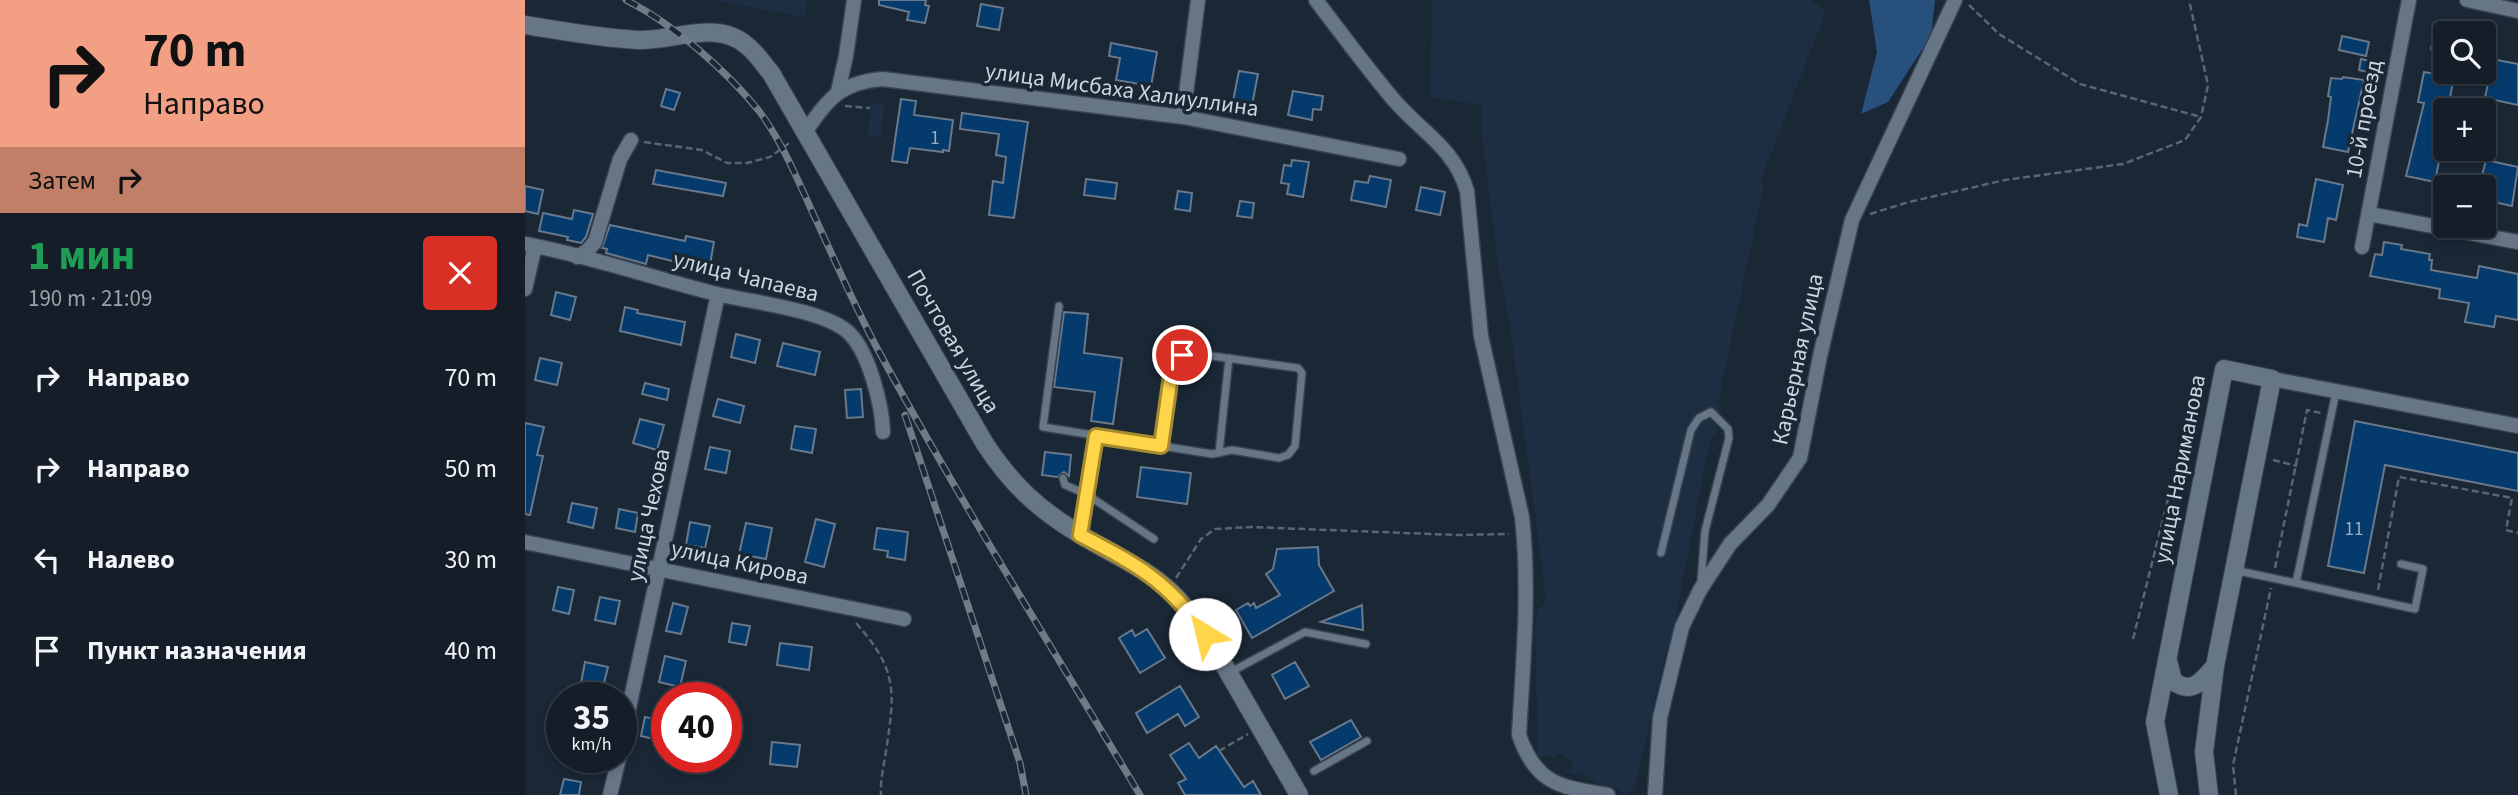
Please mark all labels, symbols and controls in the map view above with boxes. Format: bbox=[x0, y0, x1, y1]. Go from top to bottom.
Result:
text: 70 m bbox=[143, 16, 247, 86]
map controls bbox=[2433, 21, 2496, 238]
button: search bbox=[2433, 21, 2496, 84]
icon: right bbox=[28, 28, 119, 119]
street label: улица Мисбаха Халиуллина bbox=[983, 54, 1261, 125]
street label: 10-й проезд bbox=[2337, 57, 2390, 181]
text: Направо bbox=[143, 81, 265, 127]
button: + bbox=[2433, 98, 2496, 161]
house number: 1 bbox=[930, 125, 940, 152]
icon: right bbox=[110, 161, 148, 199]
text: Затем bbox=[28, 162, 96, 199]
button: − bbox=[2433, 175, 2496, 238]
text: 1 мин bbox=[28, 226, 135, 286]
button: close bbox=[423, 236, 497, 310]
street label: улица Чапаева bbox=[669, 242, 822, 311]
street label: Почтовая улица bbox=[899, 263, 1008, 420]
street label: Карьерная улица bbox=[1763, 270, 1832, 448]
text: 190 m · 21:09 bbox=[28, 282, 152, 315]
pin bbox=[1152, 325, 1212, 385]
icon: arrive bbox=[1163, 336, 1201, 374]
icon: right bbox=[28, 359, 66, 397]
text: Направо bbox=[87, 359, 190, 396]
text: 70 m bbox=[444, 359, 497, 396]
street label: улица Нариманова bbox=[2145, 372, 2214, 567]
street label: улица Чехова bbox=[618, 445, 679, 585]
icon: right bbox=[28, 450, 66, 488]
text: Направо bbox=[87, 450, 190, 487]
text: 50 m bbox=[444, 450, 497, 487]
house number: 11 bbox=[2345, 516, 2363, 543]
street label: улица Кирова bbox=[668, 532, 812, 593]
icon: left bbox=[28, 541, 66, 579]
text: Налево bbox=[87, 541, 175, 578]
text: 30 m bbox=[444, 541, 497, 578]
position arrow bbox=[1168, 597, 1242, 671]
icon: arrive bbox=[28, 632, 66, 670]
text: Пункт назначения bbox=[87, 632, 307, 669]
text: 40 m bbox=[444, 632, 497, 669]
speed limit sign: 40 bbox=[651, 682, 742, 773]
text: 35 bbox=[573, 693, 610, 743]
text: km/h bbox=[572, 732, 611, 757]

